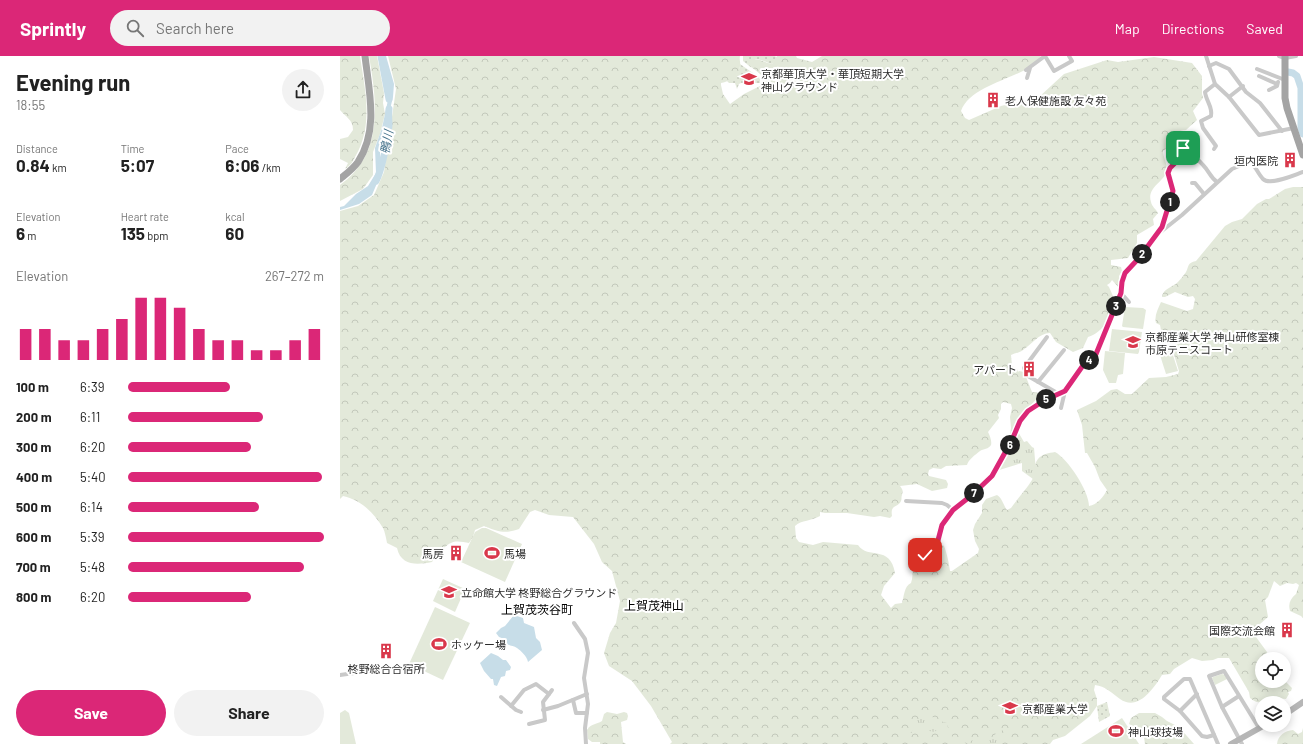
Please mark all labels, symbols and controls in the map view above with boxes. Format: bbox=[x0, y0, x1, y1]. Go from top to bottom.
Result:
search box bbox=[110, 10, 390, 46]
text: Sprintly bbox=[20, 17, 86, 40]
icon: search bbox=[124, 17, 146, 39]
text: Search here bbox=[156, 19, 234, 37]
text: Map bbox=[1115, 20, 1140, 37]
text: Directions bbox=[1162, 20, 1224, 37]
text: Saved bbox=[1246, 20, 1283, 37]
place label: 京都華頂大学・華頂短期大学 神山グラウンド bbox=[761, 67, 904, 93]
text: Evening run bbox=[16, 69, 130, 95]
button: share bbox=[282, 69, 324, 111]
school or university icon: 京都華頂大学・華頂短期大学 神山グラウンド bbox=[740, 70, 758, 88]
building icon: 老人保健施設 友々苑 bbox=[984, 91, 1002, 109]
place label: 老人保健施設 友々苑 bbox=[1005, 94, 1106, 107]
text: 18:55 bbox=[16, 97, 45, 113]
water label: 鴨川 bbox=[377, 127, 395, 155]
pin bbox=[1166, 131, 1200, 165]
icon: arrive bbox=[1172, 137, 1194, 159]
text: Distance bbox=[16, 142, 58, 155]
text: Time bbox=[121, 142, 144, 155]
text: Pace bbox=[225, 142, 249, 155]
building icon: 垣内医院 bbox=[1281, 151, 1299, 169]
place label: 垣内医院 bbox=[1234, 154, 1278, 167]
text: 0.84 bbox=[16, 155, 50, 175]
text: 5:07 bbox=[121, 155, 154, 175]
text: 6:06 bbox=[225, 155, 259, 175]
text: km bbox=[50, 161, 67, 174]
text: /km bbox=[259, 161, 281, 174]
pin: 1 bbox=[1160, 192, 1180, 212]
text: 1 bbox=[1168, 195, 1172, 208]
text: Elevation bbox=[16, 210, 60, 223]
text: Heart rate bbox=[121, 210, 169, 223]
text: kcal bbox=[225, 210, 245, 223]
text: 6 bbox=[16, 223, 25, 243]
text: 135 bbox=[121, 223, 145, 243]
text: 60 bbox=[225, 223, 244, 243]
text: m bbox=[25, 229, 36, 242]
text: bpm bbox=[145, 229, 168, 242]
pin: 2 bbox=[1132, 244, 1152, 264]
text: 2 bbox=[1139, 247, 1145, 260]
text: Elevation bbox=[16, 268, 68, 284]
text: 267–272 m bbox=[265, 268, 324, 284]
pin: 3 bbox=[1106, 296, 1126, 316]
text: 3 bbox=[1113, 299, 1119, 312]
place label: 京都産業大学 神山研修室棟 市原テニスコート bbox=[1145, 330, 1279, 356]
school or university icon: 京都産業大学 神山研修室棟 市原テニスコート bbox=[1124, 333, 1142, 351]
pin: 4 bbox=[1079, 350, 1099, 370]
text: 4 bbox=[1086, 353, 1092, 366]
building icon: アパート bbox=[1020, 360, 1038, 378]
place label: アパート bbox=[973, 363, 1017, 376]
text: 100 m bbox=[16, 379, 49, 395]
text: 6:39 bbox=[80, 379, 105, 395]
pin: 5 bbox=[1036, 389, 1056, 409]
text: 5 bbox=[1043, 392, 1049, 405]
text: 200 m bbox=[16, 409, 52, 425]
text: 6:11 bbox=[80, 409, 100, 425]
pin: 6 bbox=[1000, 435, 1020, 455]
text: 6 bbox=[1007, 438, 1013, 451]
text: 300 m bbox=[16, 439, 51, 455]
text: 6:20 bbox=[80, 439, 105, 455]
text: 400 m bbox=[16, 469, 52, 485]
text: 5:40 bbox=[80, 469, 106, 485]
pin: 7 bbox=[964, 483, 984, 503]
text: 7 bbox=[971, 486, 977, 499]
text: 500 m bbox=[16, 499, 51, 515]
text: 6:14 bbox=[80, 499, 103, 515]
text: 600 m bbox=[16, 529, 51, 545]
text: 5:39 bbox=[80, 529, 105, 545]
pin bbox=[908, 538, 942, 572]
building icon: 馬房 bbox=[447, 544, 465, 562]
sports icon: 馬場 bbox=[483, 544, 501, 562]
icon: check bbox=[914, 544, 936, 566]
place label: 馬房 bbox=[422, 547, 444, 560]
place label: 馬場 bbox=[504, 547, 526, 560]
text: 700 m bbox=[16, 559, 51, 575]
text: 5:48 bbox=[80, 559, 105, 575]
school or university icon: 立命館大学 柊野総合グラウンド bbox=[440, 583, 458, 601]
place label: 立命館大学 柊野総合グラウンド bbox=[461, 586, 617, 599]
text: 800 m bbox=[16, 589, 51, 605]
text: 6:20 bbox=[80, 589, 105, 605]
district label: 上賀茂神山 bbox=[624, 598, 684, 612]
district label: 上賀茂茨谷町 bbox=[501, 602, 573, 616]
building icon: 国際交流会館 bbox=[1278, 621, 1296, 639]
place label: 国際交流会館 bbox=[1209, 624, 1275, 637]
sports icon: ホッケー場 bbox=[430, 635, 448, 653]
place label: ホッケー場 bbox=[451, 638, 506, 651]
building icon: 柊野総合合宿所 bbox=[377, 642, 395, 660]
map controls bbox=[1255, 652, 1291, 732]
button: locate bbox=[1255, 652, 1291, 688]
place label: 柊野総合合宿所 bbox=[348, 662, 425, 675]
button: Save bbox=[16, 690, 166, 736]
button: Share bbox=[174, 690, 324, 736]
button: layers bbox=[1255, 696, 1291, 732]
school or university icon: 京都産業大学 bbox=[1001, 699, 1019, 717]
place label: 京都産業大学 bbox=[1022, 702, 1088, 715]
sports icon: 神山球技場 bbox=[1107, 722, 1125, 740]
place label: 神山球技場 bbox=[1128, 725, 1183, 738]

